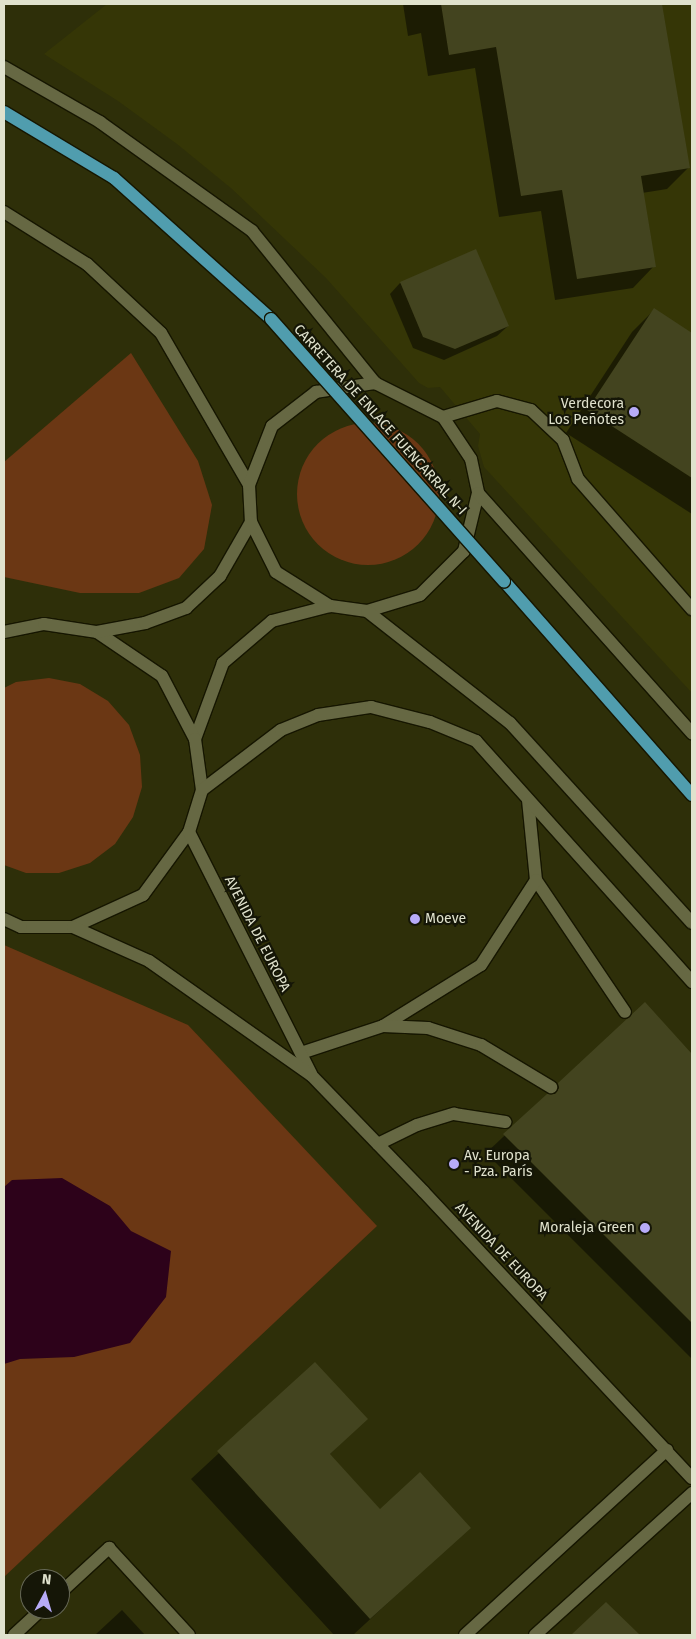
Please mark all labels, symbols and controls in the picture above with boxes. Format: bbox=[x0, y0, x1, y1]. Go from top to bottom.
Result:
street label: CARRETERA DE ENLACE FUENCARRAL N-I bbox=[290, 321, 470, 519]
place label: Verdecora Los Peñotes bbox=[548, 396, 624, 428]
marker: Verdecora Los Peñotes bbox=[628, 406, 640, 418]
street label: AVENIDA DE EUROPA bbox=[221, 873, 293, 995]
place label: Moeve bbox=[425, 911, 466, 927]
marker: Moeve bbox=[409, 913, 421, 925]
place label: Av. Europa - Pza. París bbox=[464, 1148, 533, 1180]
marker: Av. Europa - Pza. París bbox=[448, 1158, 460, 1170]
street label: AVENIDA DE EUROPA bbox=[451, 1200, 551, 1304]
place label: Moraleja Green bbox=[539, 1220, 635, 1236]
marker: Moraleja Green bbox=[639, 1222, 651, 1234]
north arrow bbox=[20, 1569, 70, 1619]
text: N bbox=[41, 1571, 52, 1589]

